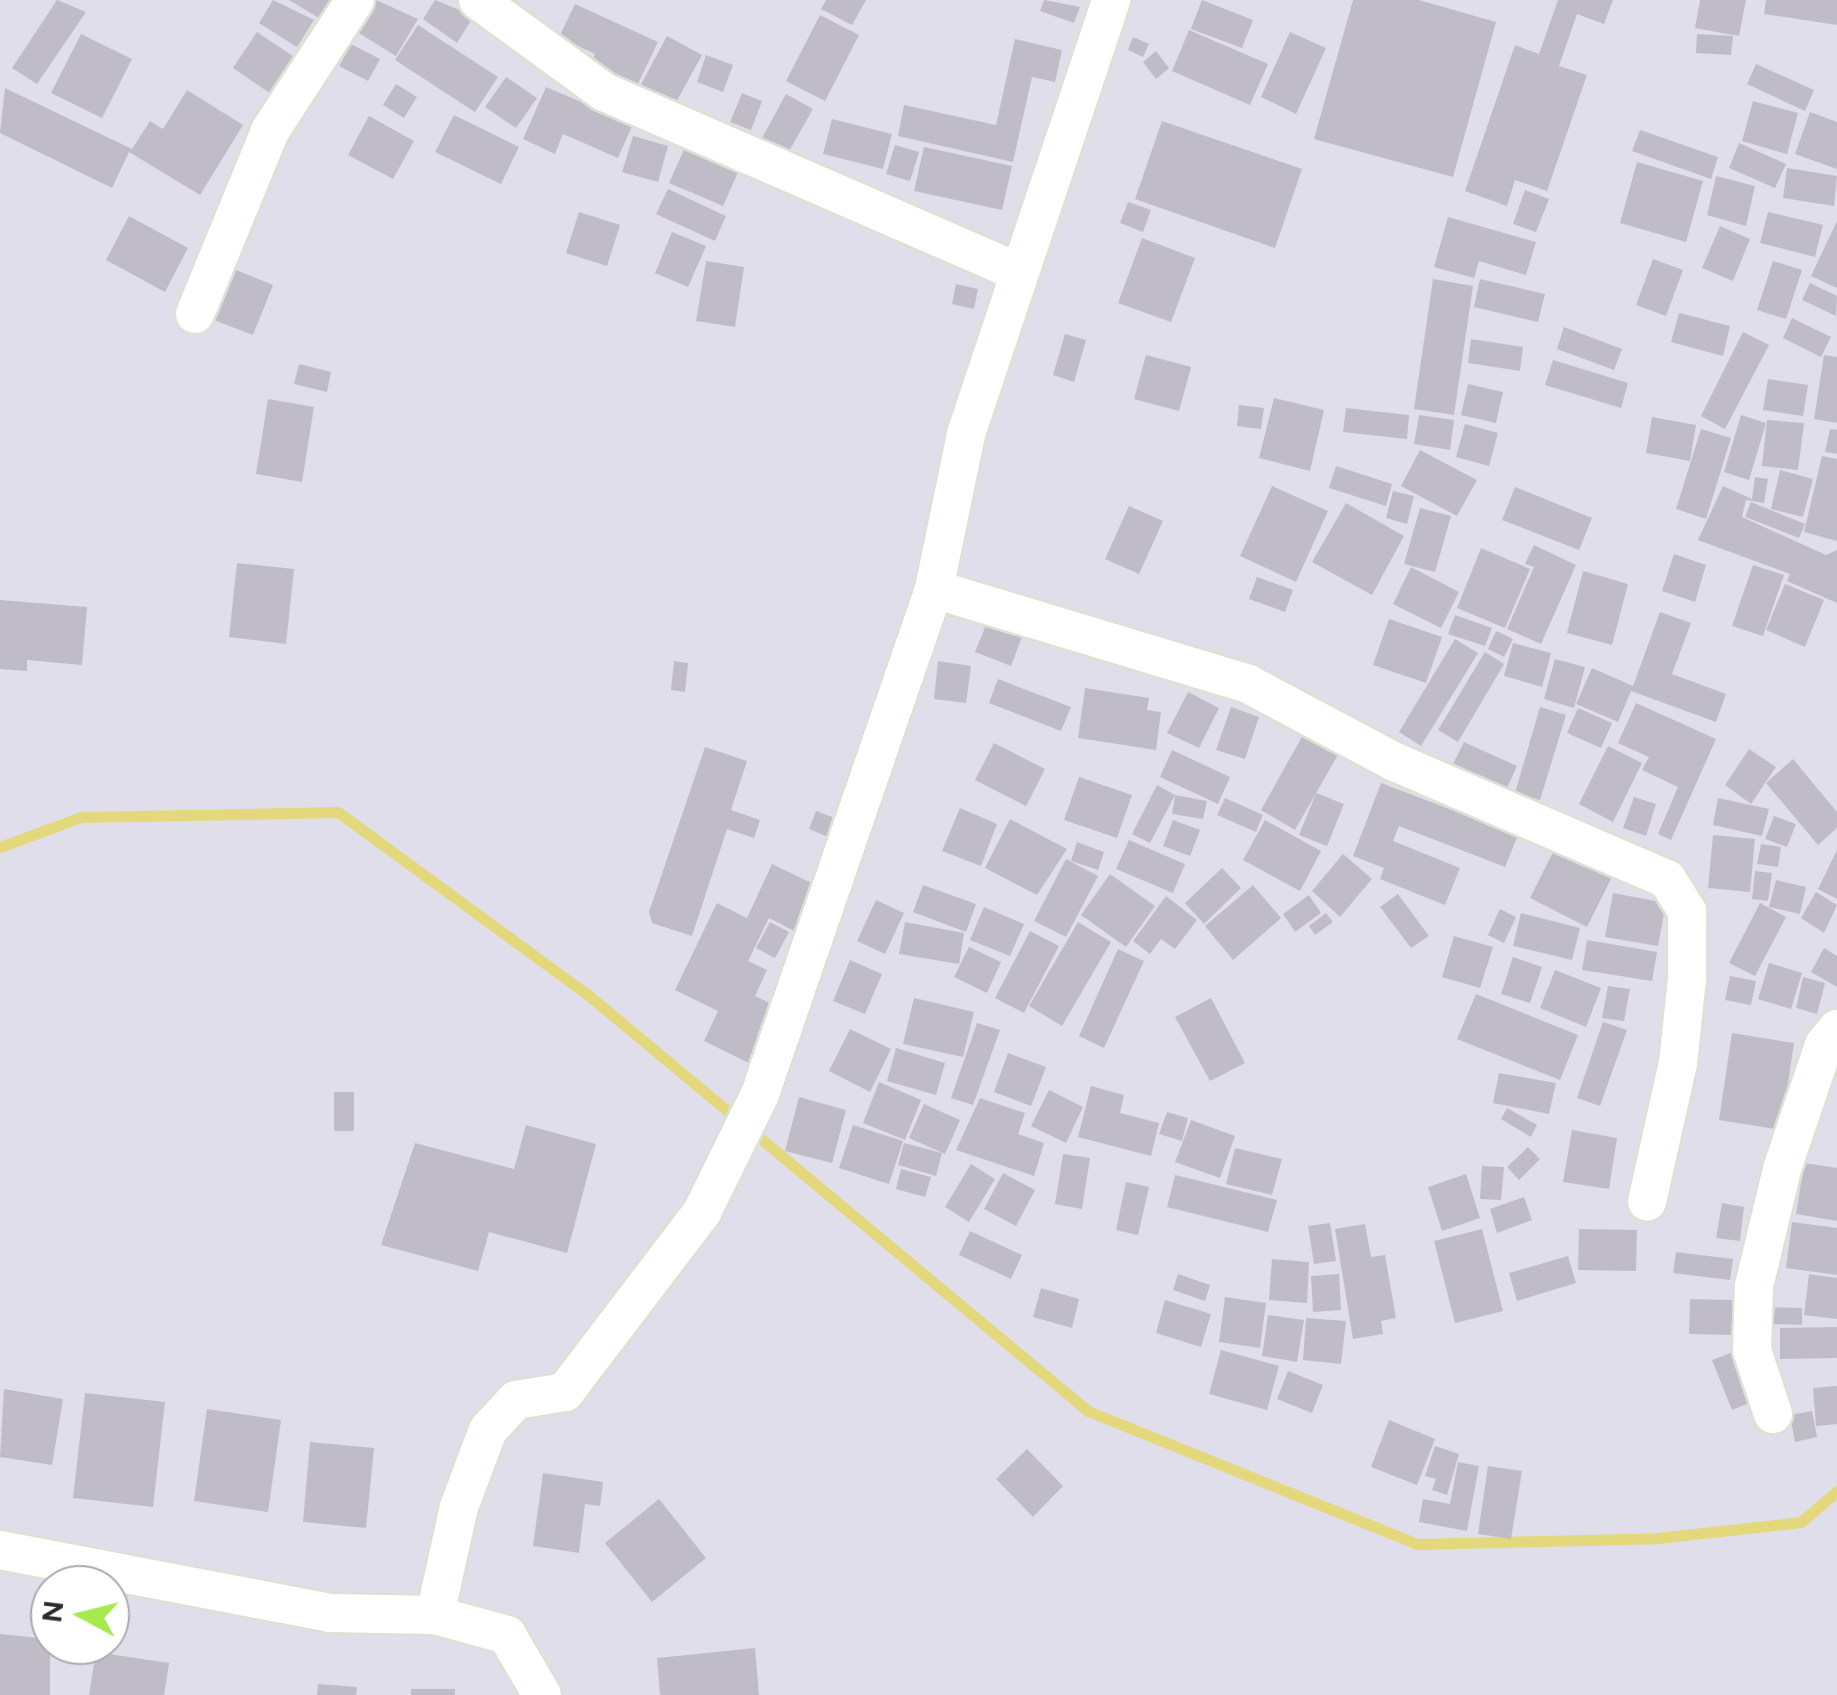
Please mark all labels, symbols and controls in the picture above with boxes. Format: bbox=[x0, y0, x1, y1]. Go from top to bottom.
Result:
north arrow bbox=[30, 1565, 130, 1665]
text: N bbox=[34, 1599, 70, 1624]

